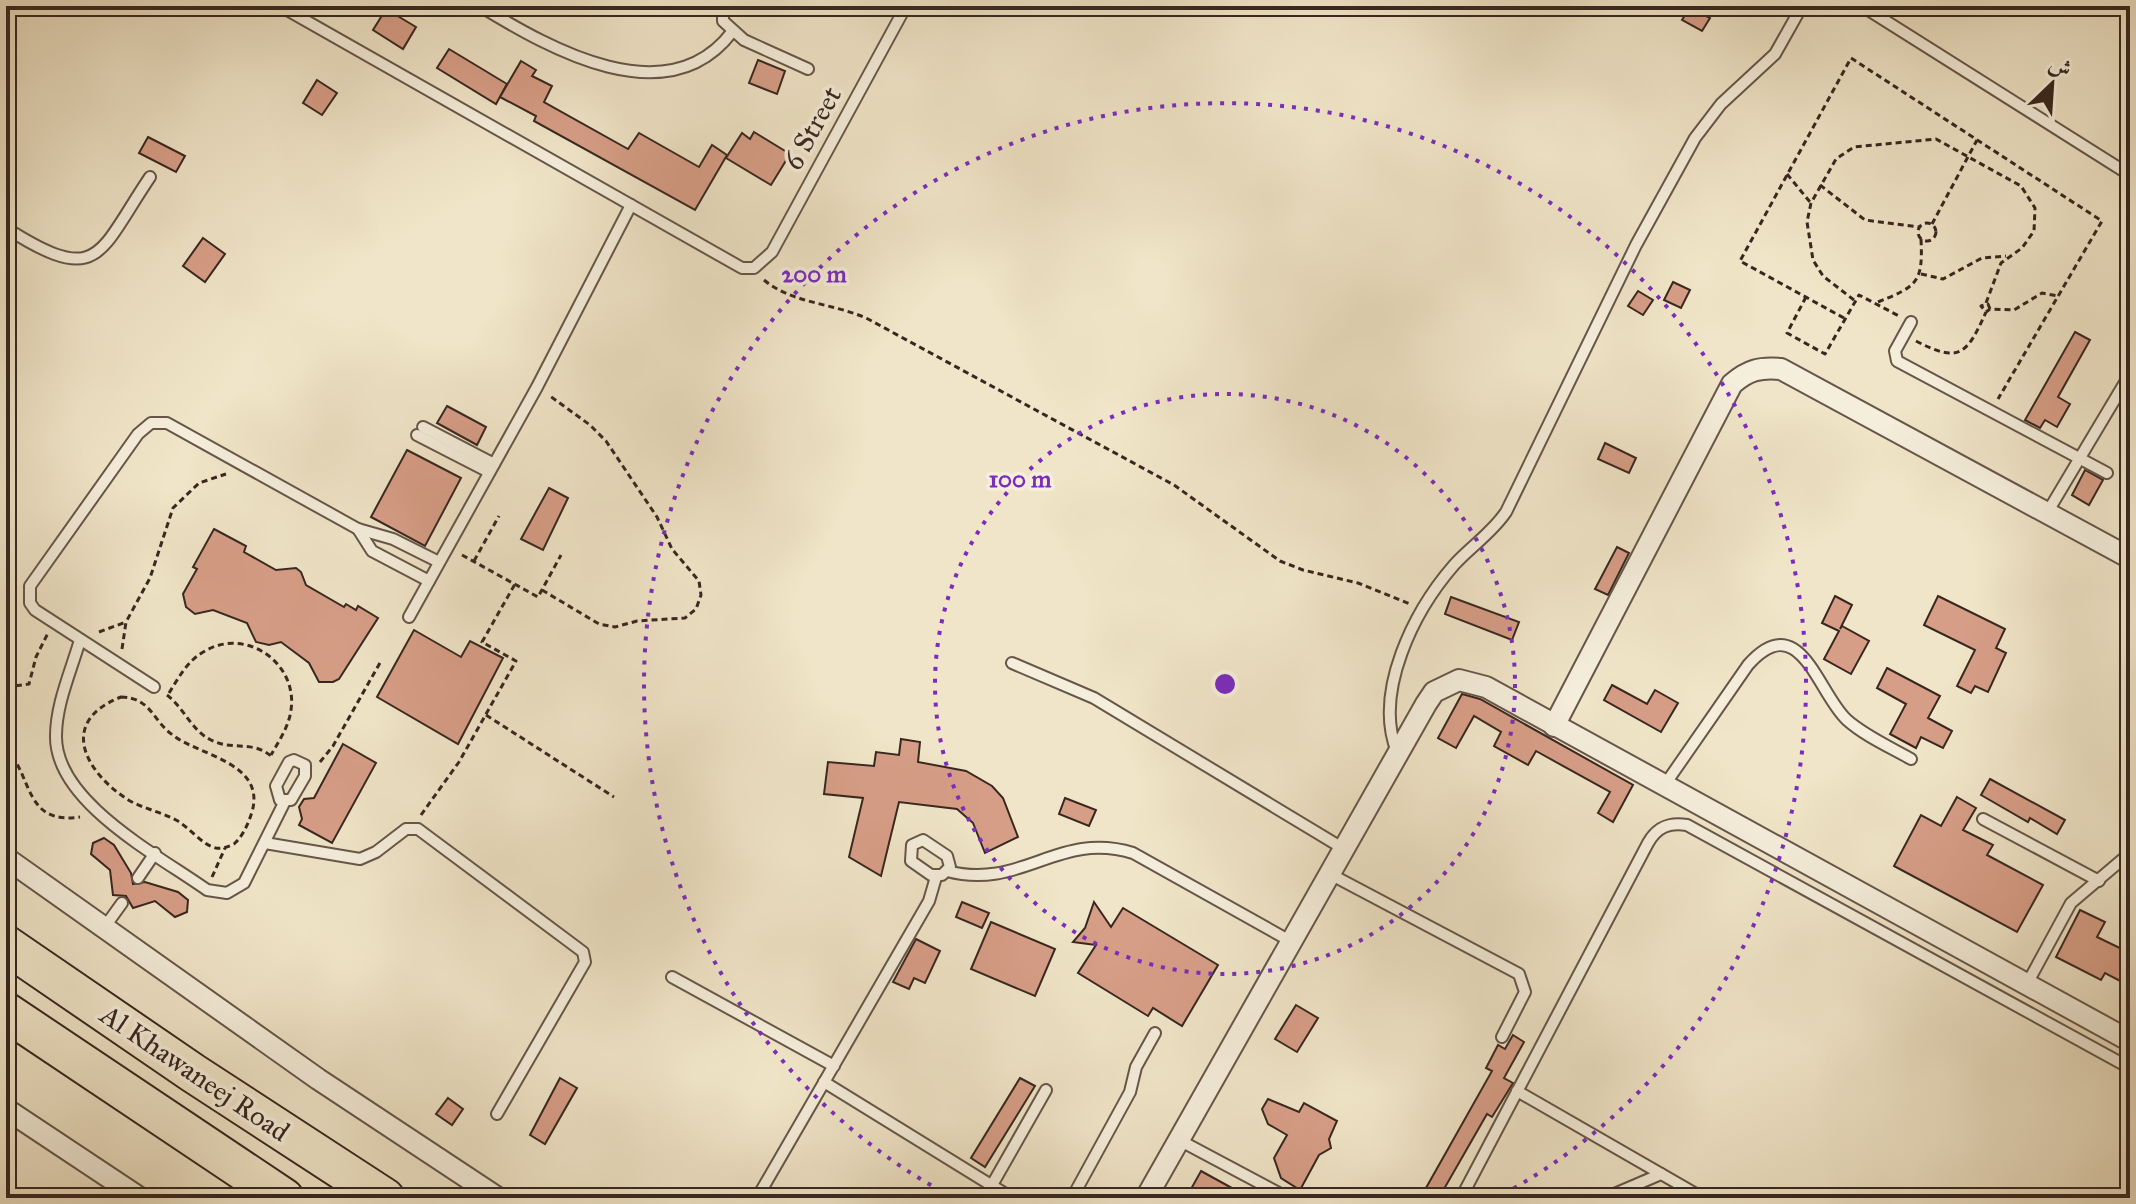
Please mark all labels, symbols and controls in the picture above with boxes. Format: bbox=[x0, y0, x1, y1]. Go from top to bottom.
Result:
north arrow bbox=[2012, 44, 2092, 124]
text: ش bbox=[2045, 49, 2076, 83]
street label: 6 Street bbox=[775, 80, 849, 176]
text: 200 m bbox=[781, 259, 847, 289]
text: 100 m bbox=[989, 464, 1052, 494]
centre of rings bbox=[1211, 670, 1239, 698]
street label: Al Khawaneej Road bbox=[93, 996, 296, 1149]

